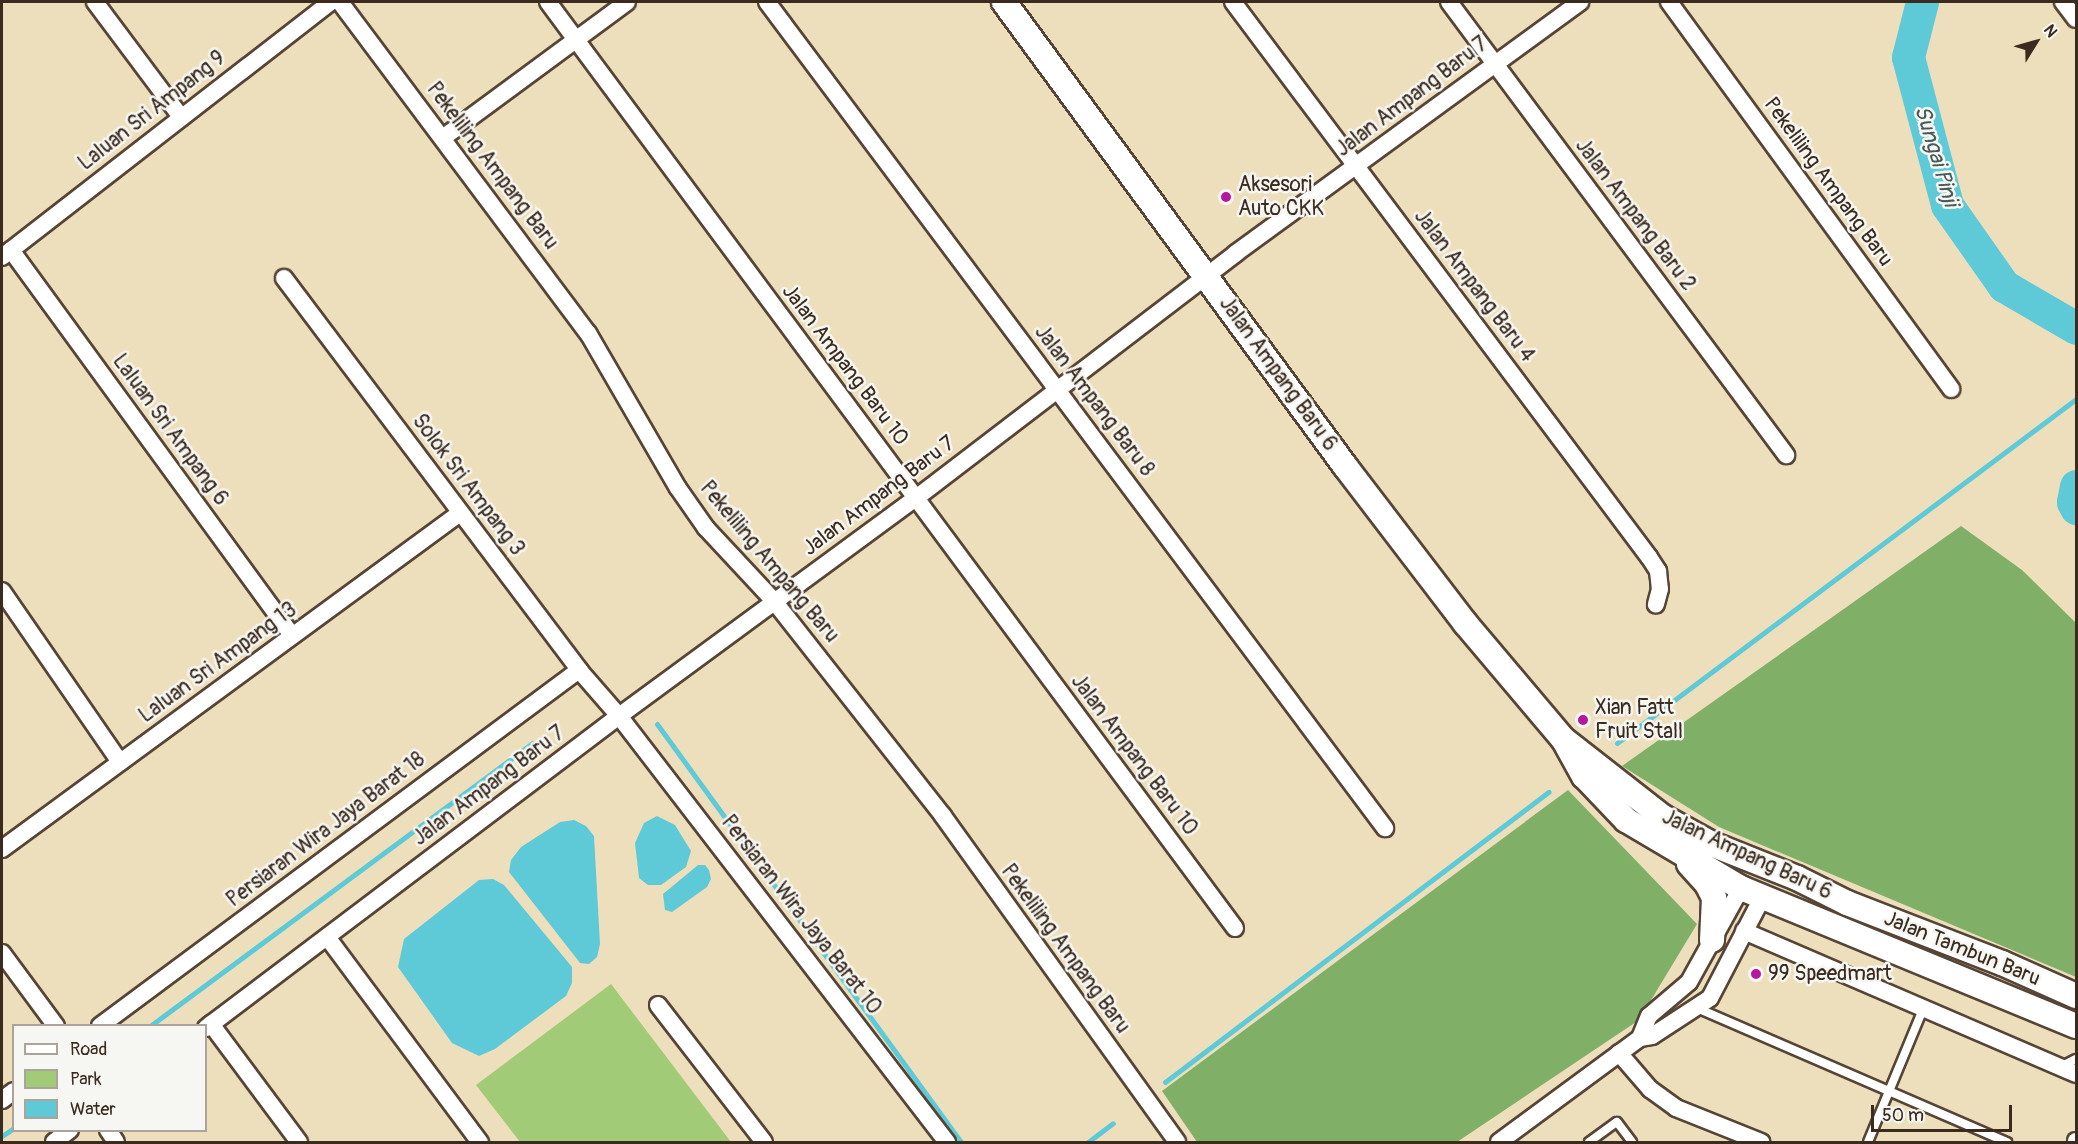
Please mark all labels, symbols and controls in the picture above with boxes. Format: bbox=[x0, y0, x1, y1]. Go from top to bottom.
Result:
north arrow bbox=[2006, 12, 2066, 72]
text: N bbox=[2039, 21, 2062, 42]
street label: Jalan Ampang Baru 7 bbox=[1331, 32, 1493, 162]
street label: Laluan Sri Ampang 9 bbox=[74, 46, 230, 176]
street label: Pekeliling Ampang Baru bbox=[421, 77, 563, 255]
street label: Pekeliling Ampang Baru bbox=[1758, 93, 1898, 271]
water label: Sungai Pinji bbox=[1908, 103, 1964, 209]
street label: Jalan Ampang Baru 2 bbox=[1569, 134, 1701, 296]
place label: Aksesori Auto CKK bbox=[1238, 172, 1324, 222]
marker: Aksesori Auto CKK bbox=[1219, 190, 1233, 204]
street label: Jalan Ampang Baru 4 bbox=[1408, 205, 1540, 367]
street label: Jalan Ampang Baru 10 bbox=[776, 279, 914, 451]
street label: Jalan Ampang Baru 6 bbox=[1213, 292, 1343, 456]
street label: Jalan Ampang Baru 8 bbox=[1029, 320, 1159, 482]
street label: Laluan Sri Ampang 6 bbox=[107, 349, 233, 511]
street label: Solok Sri Ampang 3 bbox=[407, 409, 529, 561]
street label: Jalan Ampang Baru 7 bbox=[798, 431, 960, 561]
street label: Pekeliling Ampang Baru bbox=[694, 476, 844, 648]
street label: Laluan Sri Ampang 13 bbox=[134, 597, 302, 729]
street label: Jalan Ampang Baru 10 bbox=[1065, 669, 1203, 841]
place label: Xian Fatt Fruit Stall bbox=[1595, 695, 1683, 745]
marker: Xian Fatt Fruit Stall bbox=[1576, 713, 1590, 727]
street label: Jalan Ampang Baru 7 bbox=[408, 721, 570, 851]
street label: Persiaran Wira Jaya Barat 18 bbox=[222, 747, 430, 913]
street label: Jalan Ampang Baru 6 bbox=[1658, 805, 1836, 905]
street label: Persiaran Wira Jaya Barat 10 bbox=[715, 810, 887, 1020]
street label: Pekeliling Ampang Baru bbox=[995, 860, 1135, 1038]
street label: Jalan Tambun Baru bbox=[1880, 906, 2044, 992]
place label: 99 Speedmart bbox=[1768, 961, 1892, 987]
marker: 99 Speedmart bbox=[1749, 967, 1763, 981]
legend bbox=[12, 1024, 207, 1132]
text: Road bbox=[70, 1038, 107, 1061]
text: Park bbox=[70, 1068, 102, 1091]
scale bar bbox=[1874, 1093, 2015, 1131]
text: Water bbox=[70, 1098, 116, 1121]
text: 50 m bbox=[1882, 1104, 1924, 1127]

